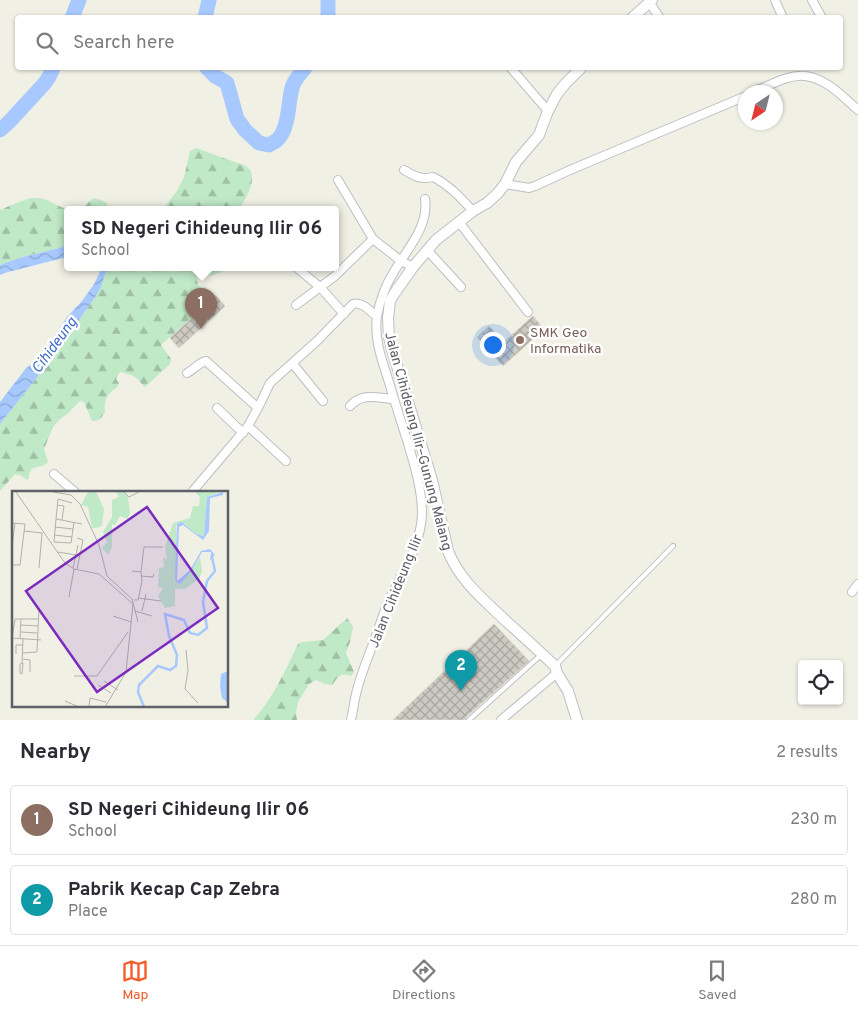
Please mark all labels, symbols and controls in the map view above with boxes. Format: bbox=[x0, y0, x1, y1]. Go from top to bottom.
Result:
search box bbox=[15, 15, 843, 70]
icon: search bbox=[33, 29, 61, 57]
text: Search here bbox=[73, 31, 175, 55]
north arrow bbox=[738, 85, 783, 130]
popup bbox=[64, 206, 339, 271]
text: SD Negeri Cihideung Ilir 06 bbox=[81, 217, 322, 241]
text: School bbox=[81, 241, 130, 261]
pin: 1 bbox=[185, 288, 217, 329]
water label: Cihideung bbox=[28, 313, 83, 378]
place label: SMK Geo Informatika bbox=[530, 325, 601, 358]
street label: Jalan Cihideung Ilir–Gunung Malang bbox=[380, 330, 455, 553]
your location bbox=[480, 332, 506, 358]
marker: SMK Geo Informatika bbox=[514, 334, 526, 346]
inset map bbox=[12, 491, 229, 708]
street label: Jalan Cihideung Ilir bbox=[366, 532, 427, 651]
pin: 2 bbox=[445, 650, 477, 691]
map controls bbox=[798, 660, 843, 705]
button: locate bbox=[798, 660, 843, 705]
text: Nearby bbox=[20, 739, 91, 766]
text: 2 results bbox=[776, 743, 838, 763]
text: SD Negeri Cihideung Ilir 06 bbox=[68, 798, 309, 822]
text: 1 bbox=[34, 810, 40, 830]
text: 230 m bbox=[790, 810, 837, 830]
text: School bbox=[68, 822, 117, 842]
text: Pabrik Kecap Cap Zebra bbox=[68, 878, 280, 902]
text: 2 bbox=[32, 890, 42, 910]
text: 280 m bbox=[790, 890, 837, 910]
text: Place bbox=[68, 902, 108, 922]
tab: Map bbox=[121, 957, 149, 1004]
tab: Directions bbox=[392, 957, 456, 1004]
tab: Saved bbox=[698, 957, 737, 1004]

